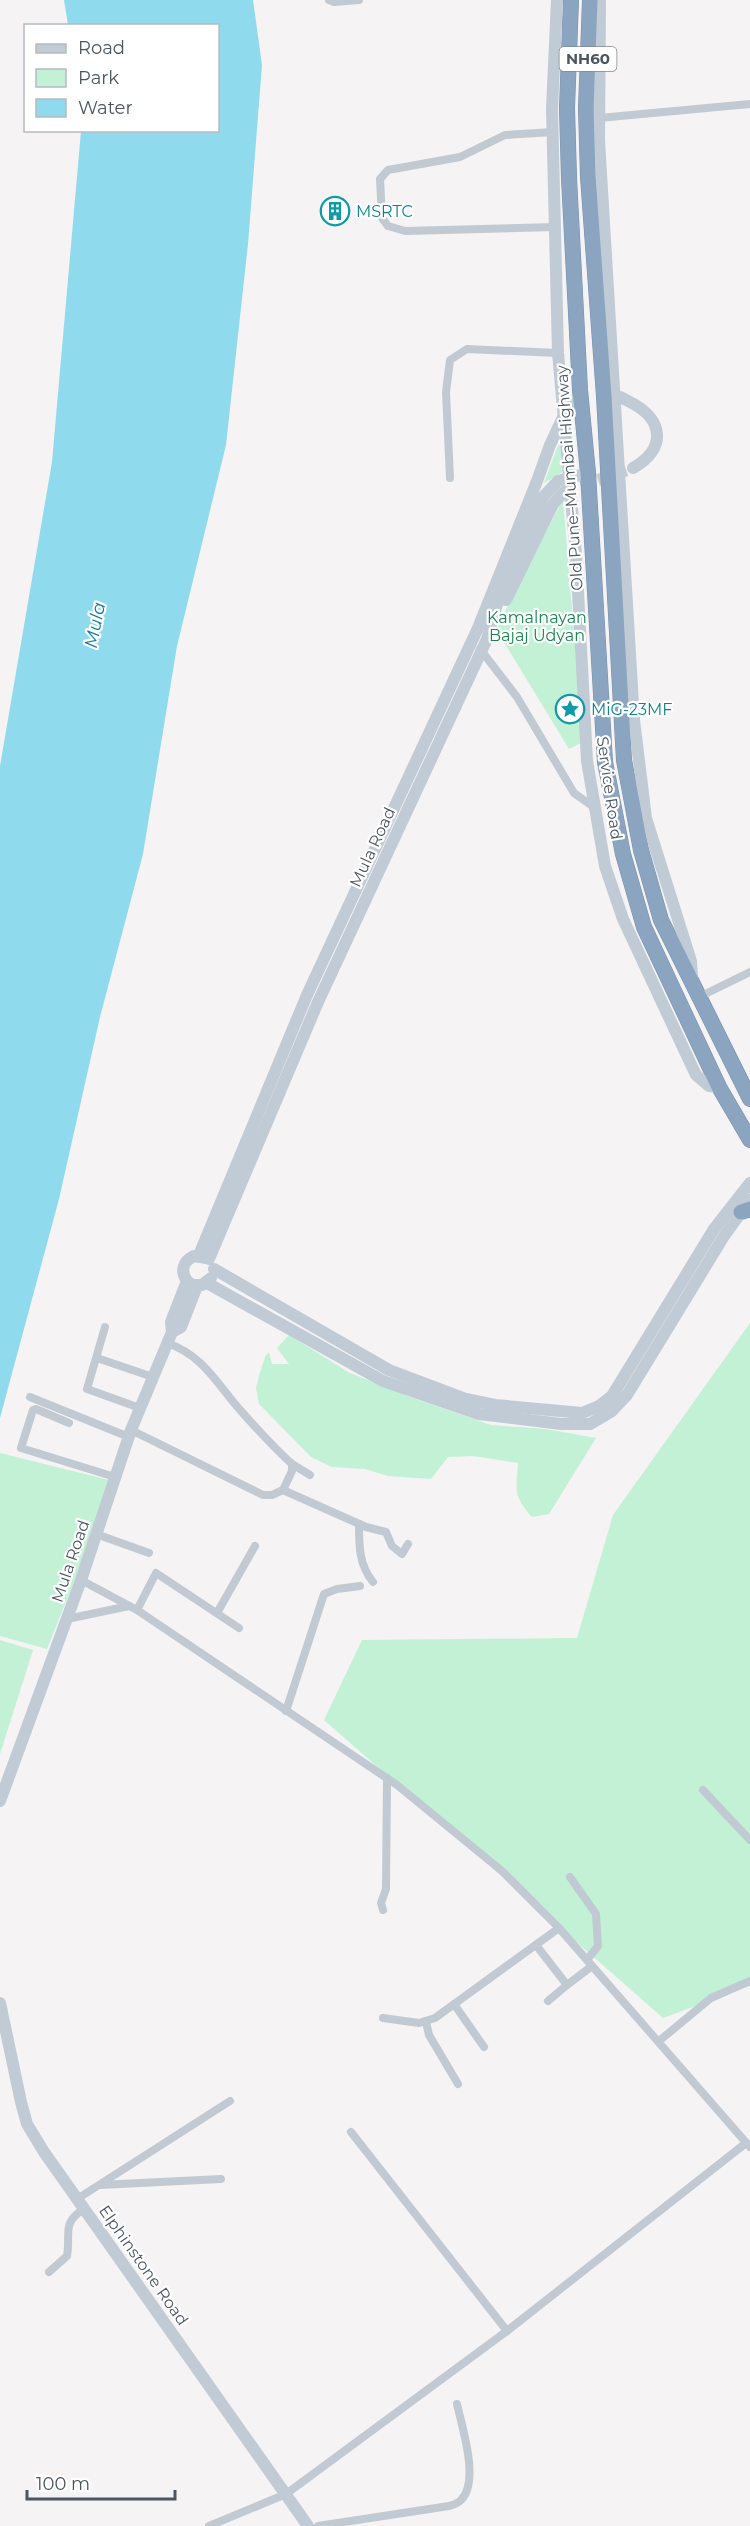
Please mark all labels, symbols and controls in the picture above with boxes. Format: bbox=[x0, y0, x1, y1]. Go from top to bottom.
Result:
legend bbox=[24, 24, 219, 132]
text: Road bbox=[78, 37, 125, 59]
road number: NH60 bbox=[560, 47, 616, 71]
text: Park bbox=[78, 67, 119, 89]
text: Water bbox=[78, 97, 133, 119]
building icon: MSRTC bbox=[319, 195, 351, 227]
place label: MSRTC bbox=[356, 202, 413, 221]
street label: Old Pune–Mumbai Highway bbox=[552, 364, 587, 591]
water label: Mula bbox=[80, 600, 110, 650]
park label: Kamalnayan Bajaj Udyan bbox=[487, 608, 587, 645]
place icon: MiG-23MF bbox=[554, 693, 586, 725]
place label: MiG-23MF bbox=[591, 700, 672, 719]
street label: Service Road bbox=[593, 735, 626, 841]
street label: Mula Road bbox=[346, 804, 399, 890]
street label: Mula Road bbox=[48, 1518, 93, 1605]
street label: Elphinstone Road bbox=[95, 2202, 192, 2329]
scale bar bbox=[27, 2463, 176, 2501]
text: 100 m bbox=[36, 2473, 90, 2495]

